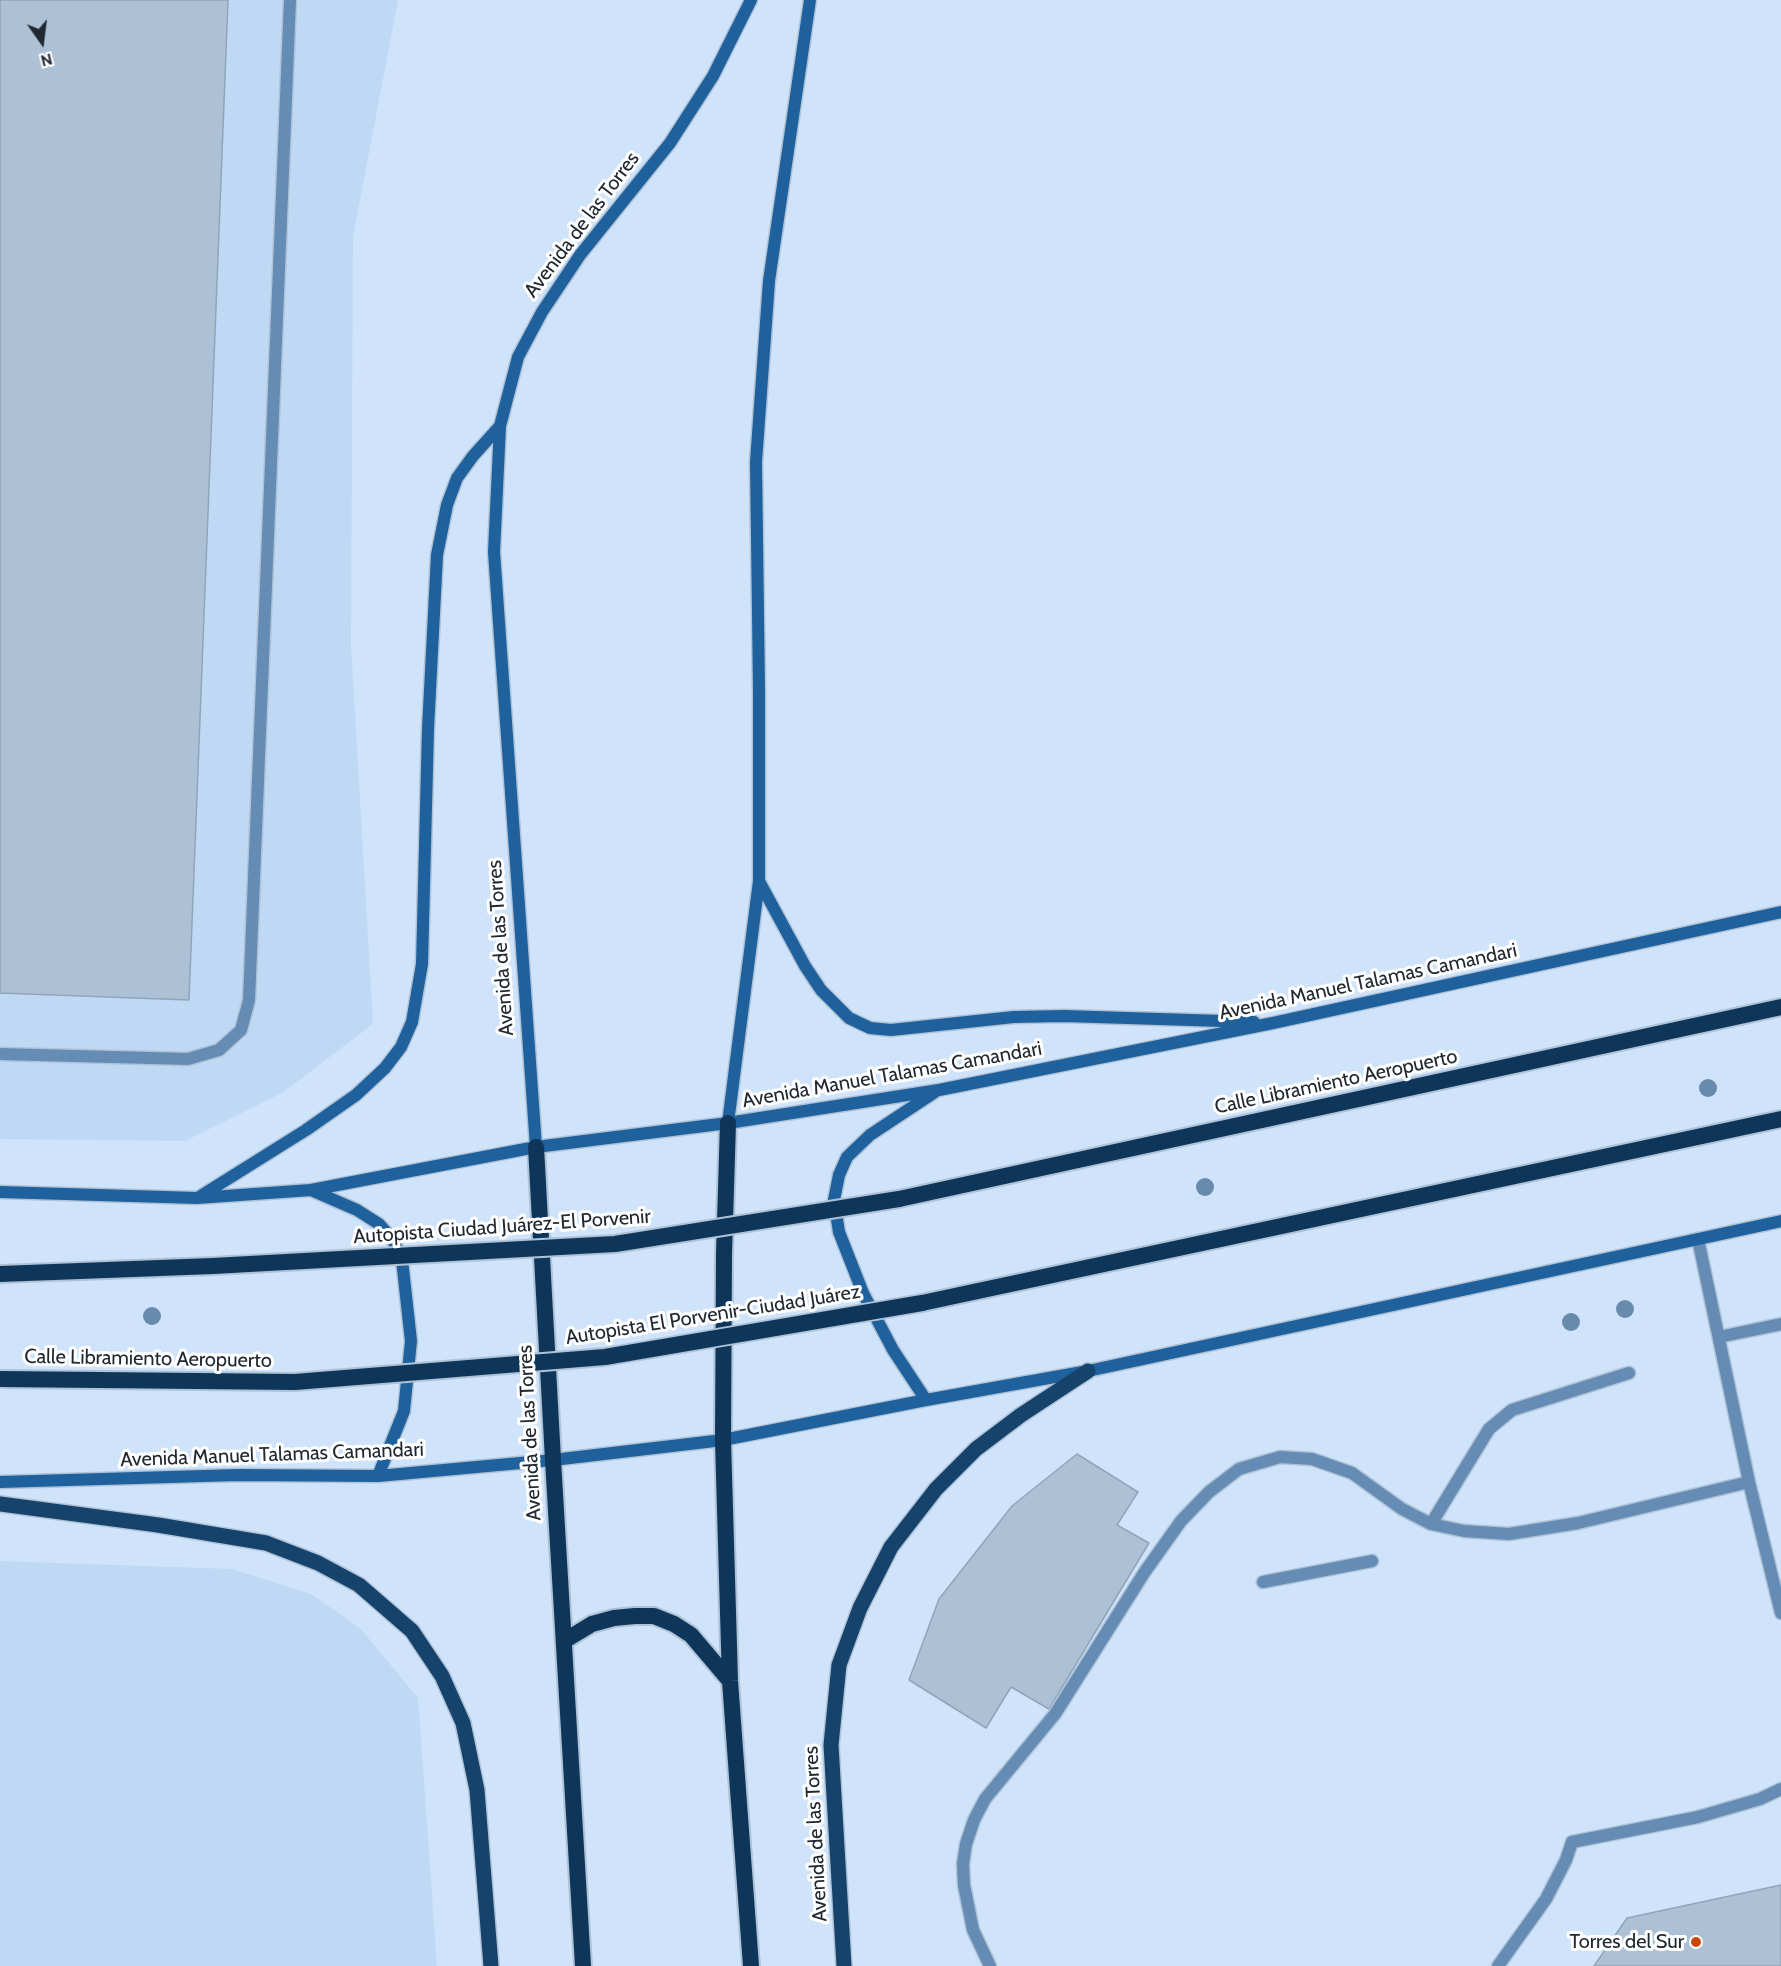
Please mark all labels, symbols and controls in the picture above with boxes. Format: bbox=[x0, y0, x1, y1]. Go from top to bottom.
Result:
north arrow bbox=[12, 12, 72, 72]
text: N bbox=[39, 49, 54, 71]
street label: Avenida de las Torres bbox=[519, 147, 645, 303]
street label: Avenida de las Torres bbox=[483, 859, 519, 1037]
street label: Avenida Manuel Talamas Camandari bbox=[1217, 939, 1519, 1025]
street label: Avenida Manuel Talamas Camandari bbox=[740, 1037, 1044, 1113]
street label: Calle Libramiento Aeropuerto bbox=[1212, 1045, 1460, 1119]
street label: Autopista Ciudad Juárez-El Porvenir bbox=[353, 1205, 651, 1249]
street label: Autopista El Porvenir-Ciudad Juárez bbox=[564, 1280, 862, 1350]
street label: Avenida de las Torres bbox=[513, 1344, 547, 1522]
street label: Calle Libramiento Aeropuerto bbox=[24, 1345, 272, 1373]
street label: Avenida Manuel Talamas Camandari bbox=[120, 1438, 424, 1472]
street label: Avenida de las Torres bbox=[799, 1745, 833, 1923]
place label: Torres del Sur bbox=[1570, 1930, 1684, 1954]
marker: Torres del Sur bbox=[1689, 1935, 1703, 1949]

